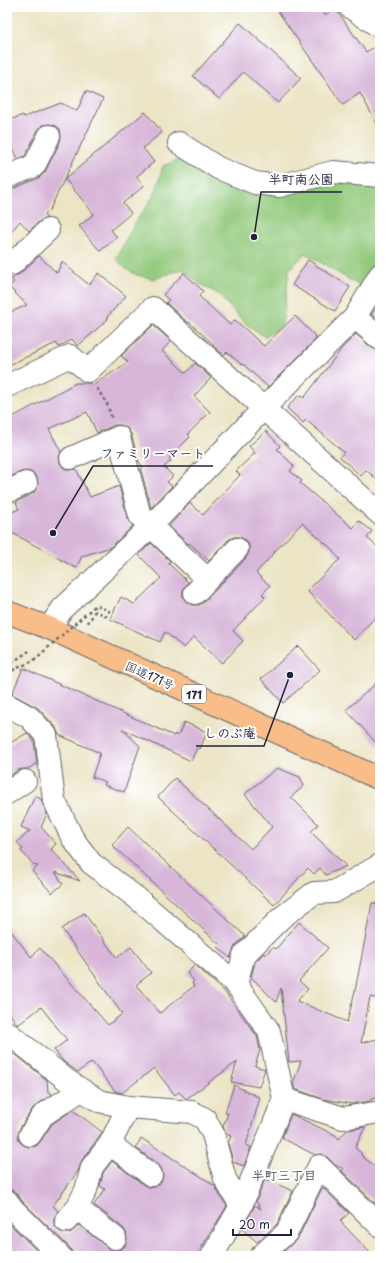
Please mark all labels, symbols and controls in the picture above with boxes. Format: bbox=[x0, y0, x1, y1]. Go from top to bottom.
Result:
callout: 半町南公園 bbox=[261, 167, 342, 192]
text: 半町南公園 bbox=[268, 169, 334, 188]
callout: ファミリーマート bbox=[93, 441, 213, 466]
text: ファミリーマート bbox=[101, 443, 205, 462]
street label: 国道171号 bbox=[122, 656, 178, 694]
road number: 171 bbox=[182, 685, 206, 703]
callout: しのぶ庵 bbox=[196, 721, 264, 746]
text: しのぶ庵 bbox=[204, 723, 256, 742]
district label: 半町三丁目 bbox=[251, 1165, 317, 1184]
scale bar bbox=[233, 1211, 291, 1237]
text: 20 m bbox=[239, 1215, 270, 1233]

